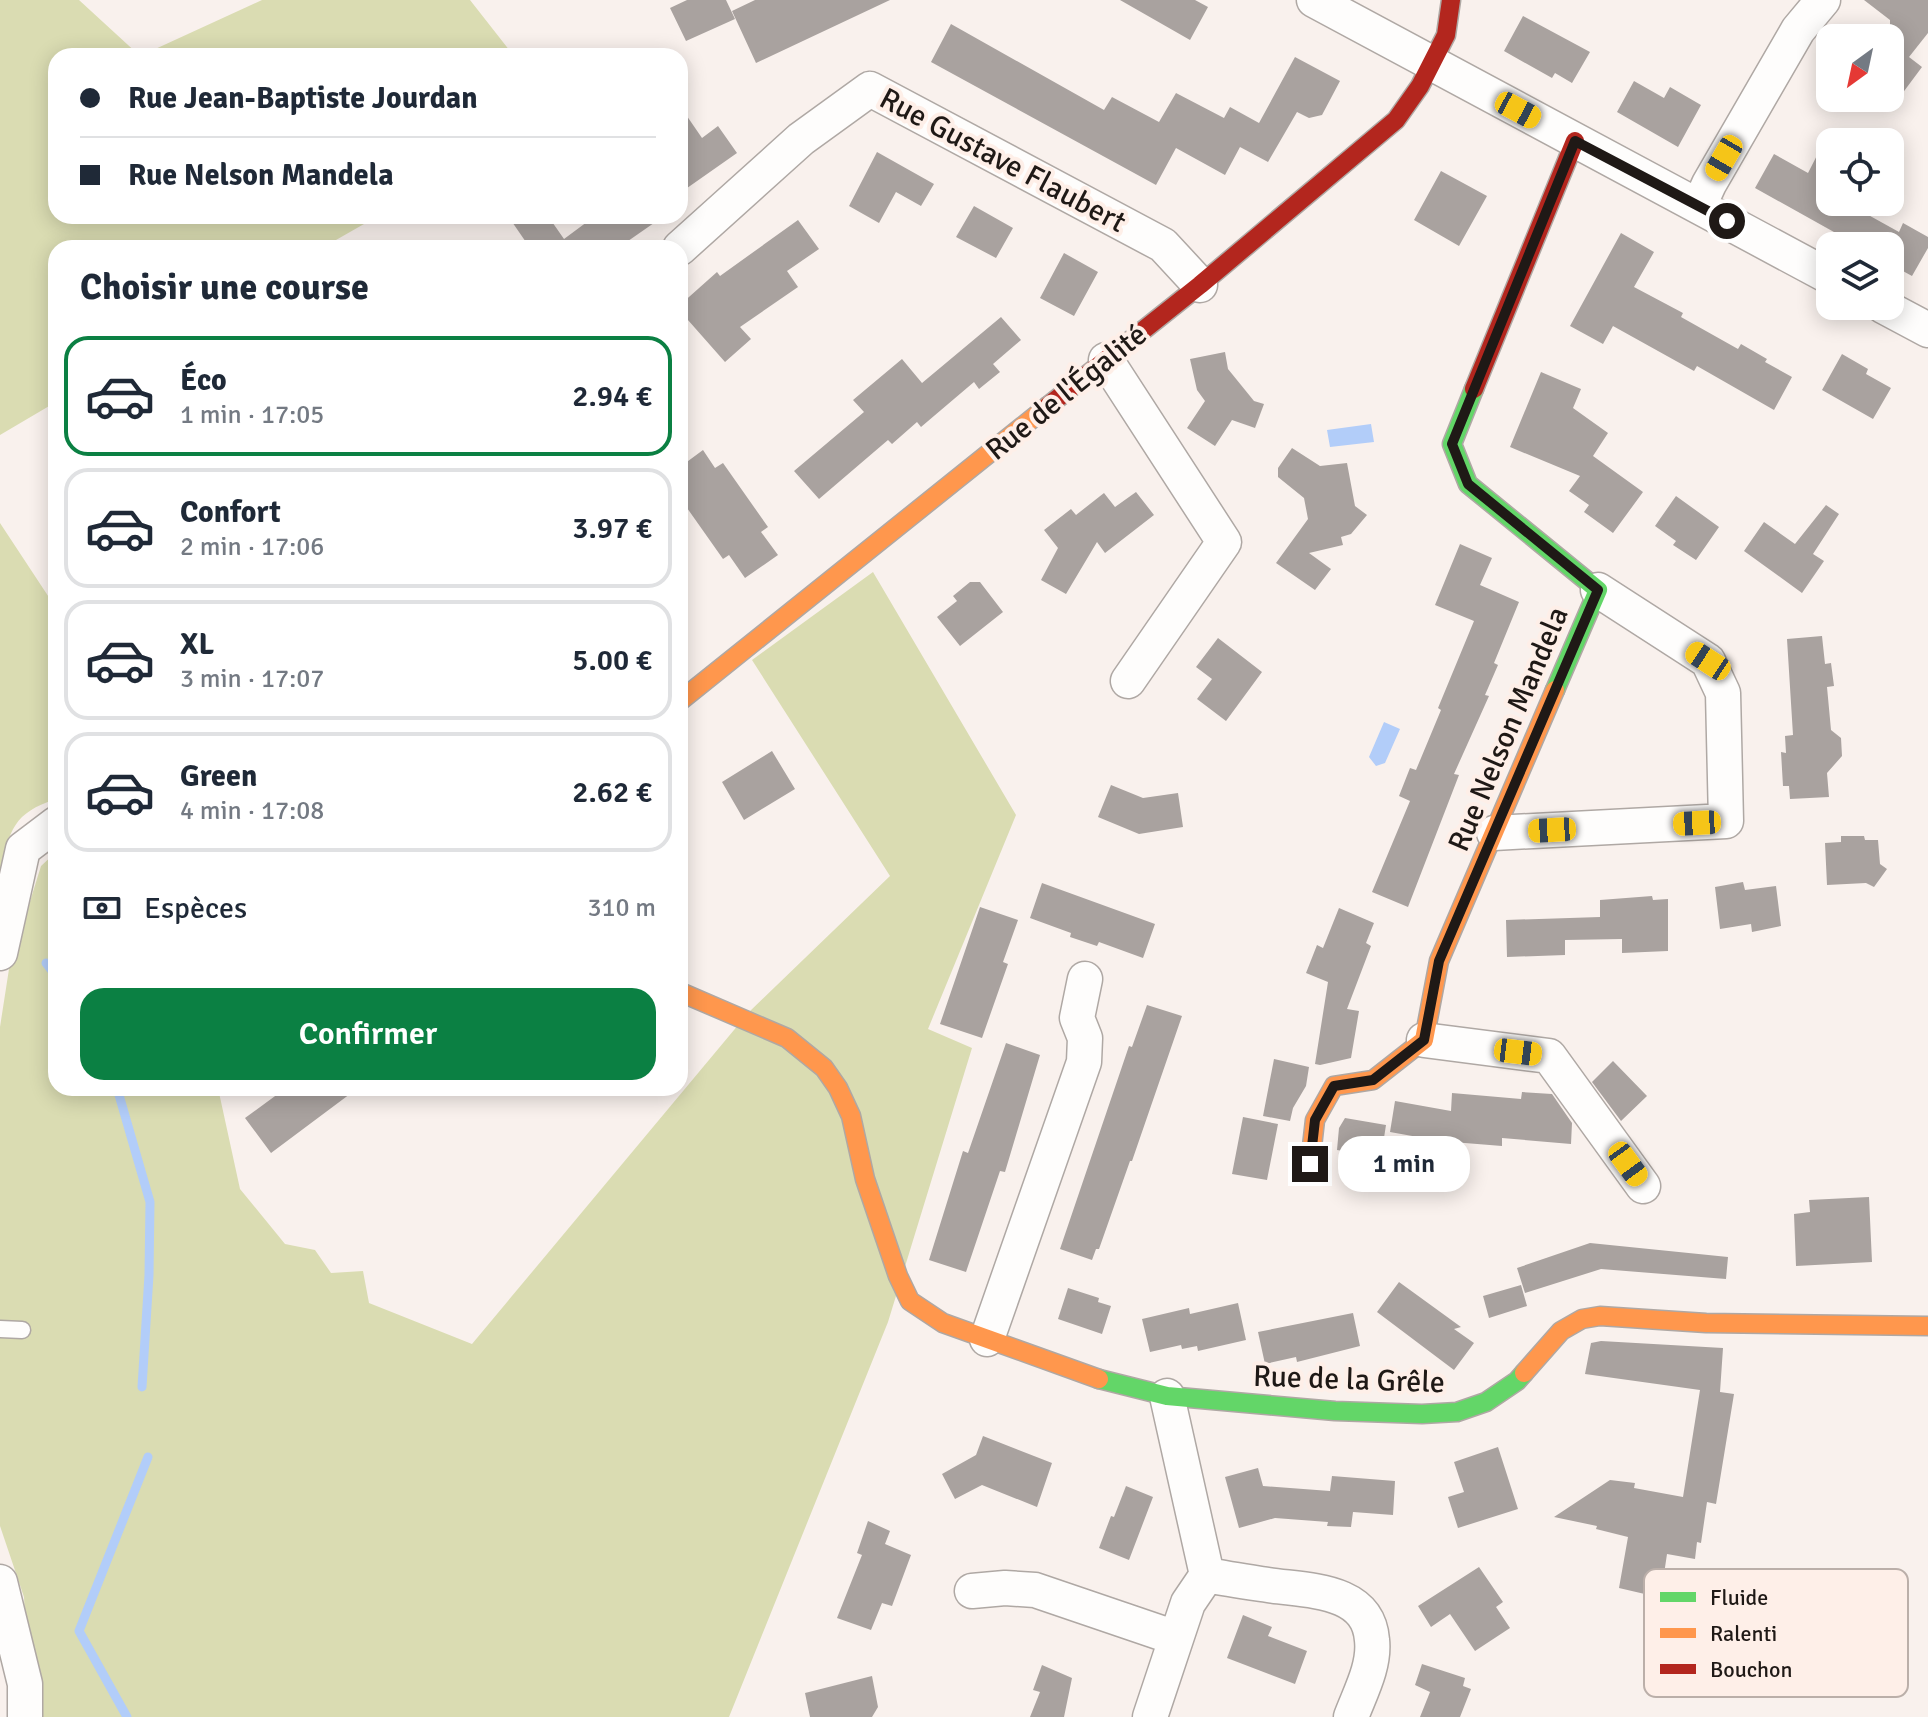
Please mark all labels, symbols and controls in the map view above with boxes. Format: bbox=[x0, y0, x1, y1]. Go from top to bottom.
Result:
north arrow bbox=[1816, 24, 1904, 112]
map controls bbox=[1816, 24, 1904, 320]
text: Rue Jean-Baptiste Jourdan bbox=[128, 80, 478, 117]
street label: Rue Gustave Flaubert bbox=[873, 80, 1132, 241]
car bbox=[1491, 88, 1545, 132]
button: locate bbox=[1816, 128, 1904, 216]
car bbox=[1702, 131, 1746, 185]
text: Rue Nelson Mandela bbox=[128, 157, 394, 194]
route start bbox=[1709, 203, 1745, 239]
button: layers bbox=[1816, 232, 1904, 320]
text: Choisir une course bbox=[80, 265, 369, 310]
street label: Rue de l'Égalité bbox=[978, 316, 1154, 469]
icon: car bbox=[84, 360, 156, 432]
text: Éco bbox=[180, 362, 227, 399]
text: 2.94 € bbox=[572, 378, 652, 415]
text: 1 min · 17:05 bbox=[180, 399, 324, 431]
icon: car bbox=[84, 492, 156, 564]
text: Confort bbox=[180, 494, 281, 531]
text: 3.97 € bbox=[572, 510, 652, 547]
text: 2 min · 17:06 bbox=[180, 531, 324, 563]
street label: Rue Nelson Mandela bbox=[1440, 601, 1577, 857]
icon: car bbox=[84, 624, 156, 696]
text: XL bbox=[180, 626, 214, 663]
car bbox=[1681, 638, 1735, 684]
text: 5.00 € bbox=[572, 642, 652, 679]
text: 3 min · 17:07 bbox=[180, 663, 324, 695]
icon: car bbox=[84, 756, 156, 828]
text: Green bbox=[180, 758, 257, 795]
text: 2.62 € bbox=[572, 774, 652, 811]
text: 4 min · 17:08 bbox=[180, 795, 324, 827]
car bbox=[1672, 810, 1722, 836]
car bbox=[1527, 817, 1577, 843]
icon: cash bbox=[80, 886, 124, 930]
text: Espèces bbox=[144, 890, 247, 927]
text: 310 m bbox=[587, 892, 656, 924]
button: Confirmer bbox=[80, 988, 656, 1080]
car bbox=[1493, 1037, 1543, 1067]
callout: 1 min bbox=[1338, 1136, 1470, 1192]
car bbox=[1604, 1138, 1652, 1190]
route end bbox=[1292, 1146, 1328, 1182]
text: 1 min bbox=[1373, 1148, 1435, 1180]
street label: Rue de la Grêle bbox=[1252, 1358, 1445, 1401]
legend bbox=[1644, 1569, 1908, 1697]
text: Fluide bbox=[1710, 1584, 1768, 1611]
text: Ralenti bbox=[1710, 1620, 1777, 1647]
text: Bouchon bbox=[1710, 1656, 1793, 1683]

